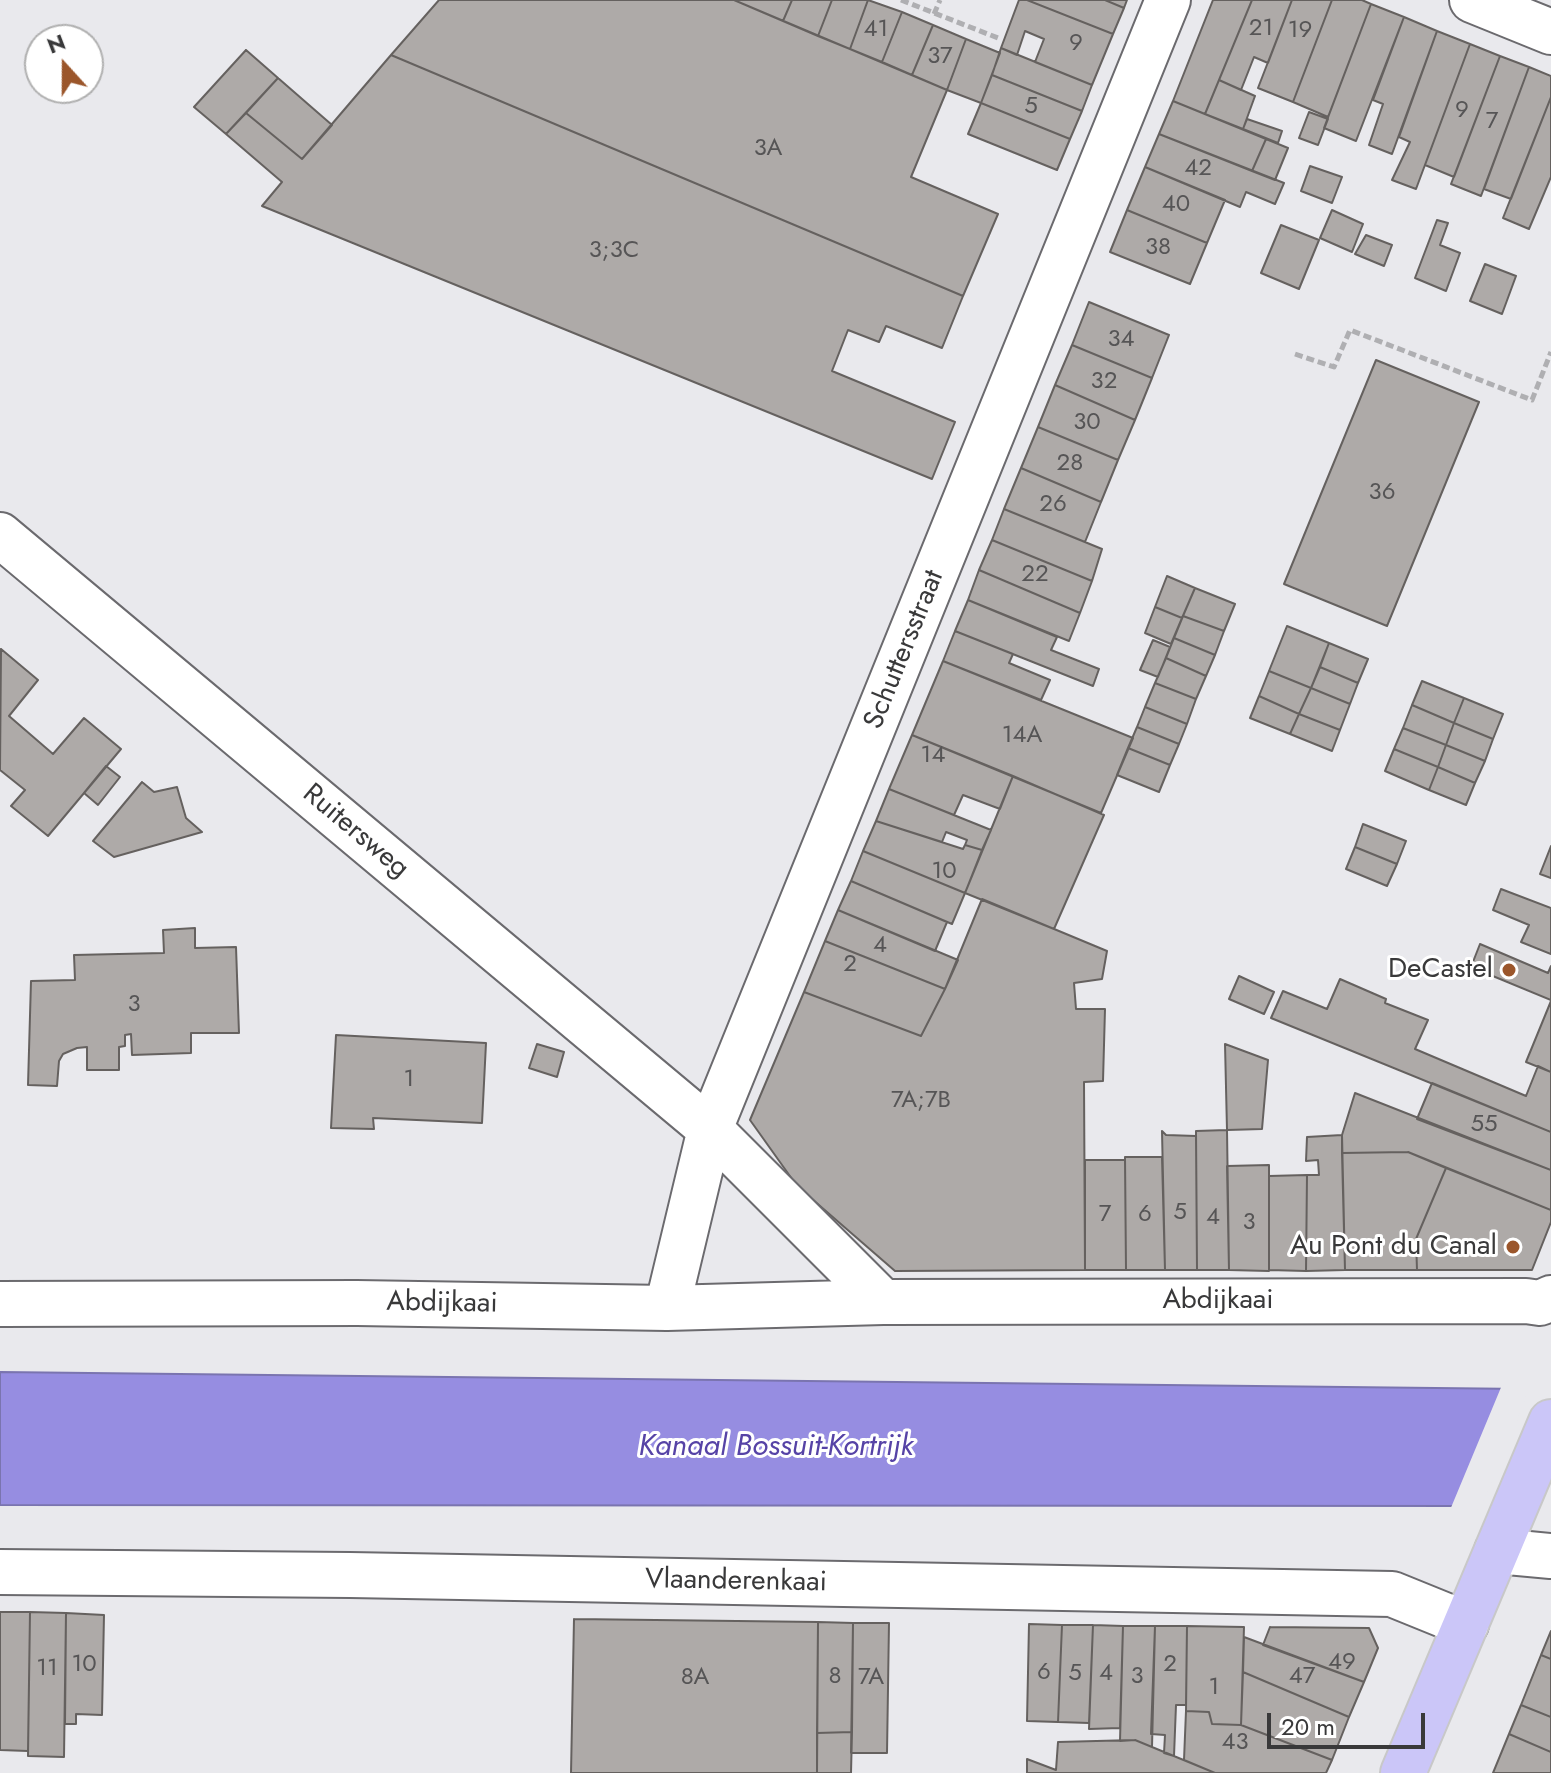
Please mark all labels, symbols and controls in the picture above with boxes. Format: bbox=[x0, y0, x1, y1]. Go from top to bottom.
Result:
house number: 21 bbox=[1249, 15, 1273, 43]
house number: 41 bbox=[864, 16, 888, 44]
house number: 19 bbox=[1288, 17, 1312, 45]
north arrow bbox=[24, 24, 104, 104]
text: N bbox=[42, 25, 70, 62]
house number: 9 bbox=[1069, 30, 1083, 58]
house number: 37 bbox=[927, 43, 953, 71]
house number: 5 bbox=[1024, 93, 1038, 121]
house number: 9 bbox=[1455, 97, 1469, 125]
house number: 7 bbox=[1486, 108, 1498, 136]
house number: 3A bbox=[754, 135, 782, 163]
house number: 42 bbox=[1184, 155, 1212, 183]
house number: 40 bbox=[1162, 191, 1190, 219]
house number: 38 bbox=[1145, 234, 1171, 262]
house number: 3;3C bbox=[589, 237, 639, 265]
house number: 34 bbox=[1107, 326, 1135, 354]
house number: 32 bbox=[1091, 368, 1117, 396]
house number: 30 bbox=[1073, 409, 1101, 437]
house number: 28 bbox=[1057, 450, 1083, 478]
house number: 36 bbox=[1369, 479, 1395, 507]
house number: 26 bbox=[1039, 491, 1067, 519]
house number: 22 bbox=[1021, 561, 1049, 589]
street label: Schuttersstraat bbox=[858, 566, 952, 734]
house number: 14A bbox=[1002, 722, 1042, 750]
house number: 14 bbox=[921, 742, 945, 770]
street label: Ruitersweg bbox=[295, 778, 415, 886]
house number: 10 bbox=[931, 858, 957, 886]
house number: 4 bbox=[873, 932, 887, 960]
house number: 2 bbox=[843, 951, 857, 979]
place label: DeCastel bbox=[1388, 953, 1493, 987]
marker: DeCastel bbox=[1500, 961, 1518, 979]
house number: 3 bbox=[127, 991, 141, 1019]
house number: 1 bbox=[404, 1066, 414, 1094]
house number: 7A;7B bbox=[891, 1087, 951, 1115]
house number: 55 bbox=[1470, 1111, 1498, 1139]
house number: 5 bbox=[1173, 1199, 1187, 1227]
house number: 7 bbox=[1099, 1201, 1111, 1229]
house number: 6 bbox=[1138, 1201, 1152, 1229]
house number: 4 bbox=[1206, 1204, 1220, 1232]
house number: 3 bbox=[1242, 1209, 1256, 1237]
place label: Au Pont du Canal bbox=[1290, 1230, 1497, 1264]
marker: Au Pont du Canal bbox=[1504, 1238, 1522, 1256]
street label: Abdijkaai bbox=[1162, 1284, 1274, 1318]
street label: Abdijkaai bbox=[386, 1286, 498, 1322]
water label: Kanaal Bossuit-Kortrijk bbox=[639, 1430, 913, 1466]
street label: Vlaanderenkaai bbox=[645, 1564, 827, 1600]
house number: 49 bbox=[1328, 1649, 1356, 1677]
house number: 10 bbox=[71, 1651, 97, 1679]
house number: 2 bbox=[1163, 1651, 1177, 1679]
house number: 11 bbox=[36, 1655, 58, 1683]
house number: 6 bbox=[1037, 1659, 1051, 1687]
house number: 5 bbox=[1068, 1660, 1082, 1688]
house number: 4 bbox=[1099, 1660, 1113, 1688]
house number: 8 bbox=[828, 1663, 842, 1691]
house number: 3 bbox=[1130, 1663, 1144, 1691]
house number: 47 bbox=[1289, 1663, 1315, 1691]
house number: 8A bbox=[681, 1664, 709, 1692]
house number: 7A bbox=[858, 1664, 884, 1692]
house number: 1 bbox=[1209, 1674, 1219, 1702]
scale bar bbox=[1271, 1697, 1429, 1747]
text: 20 m bbox=[1281, 1709, 1335, 1744]
house number: 43 bbox=[1221, 1729, 1249, 1757]

